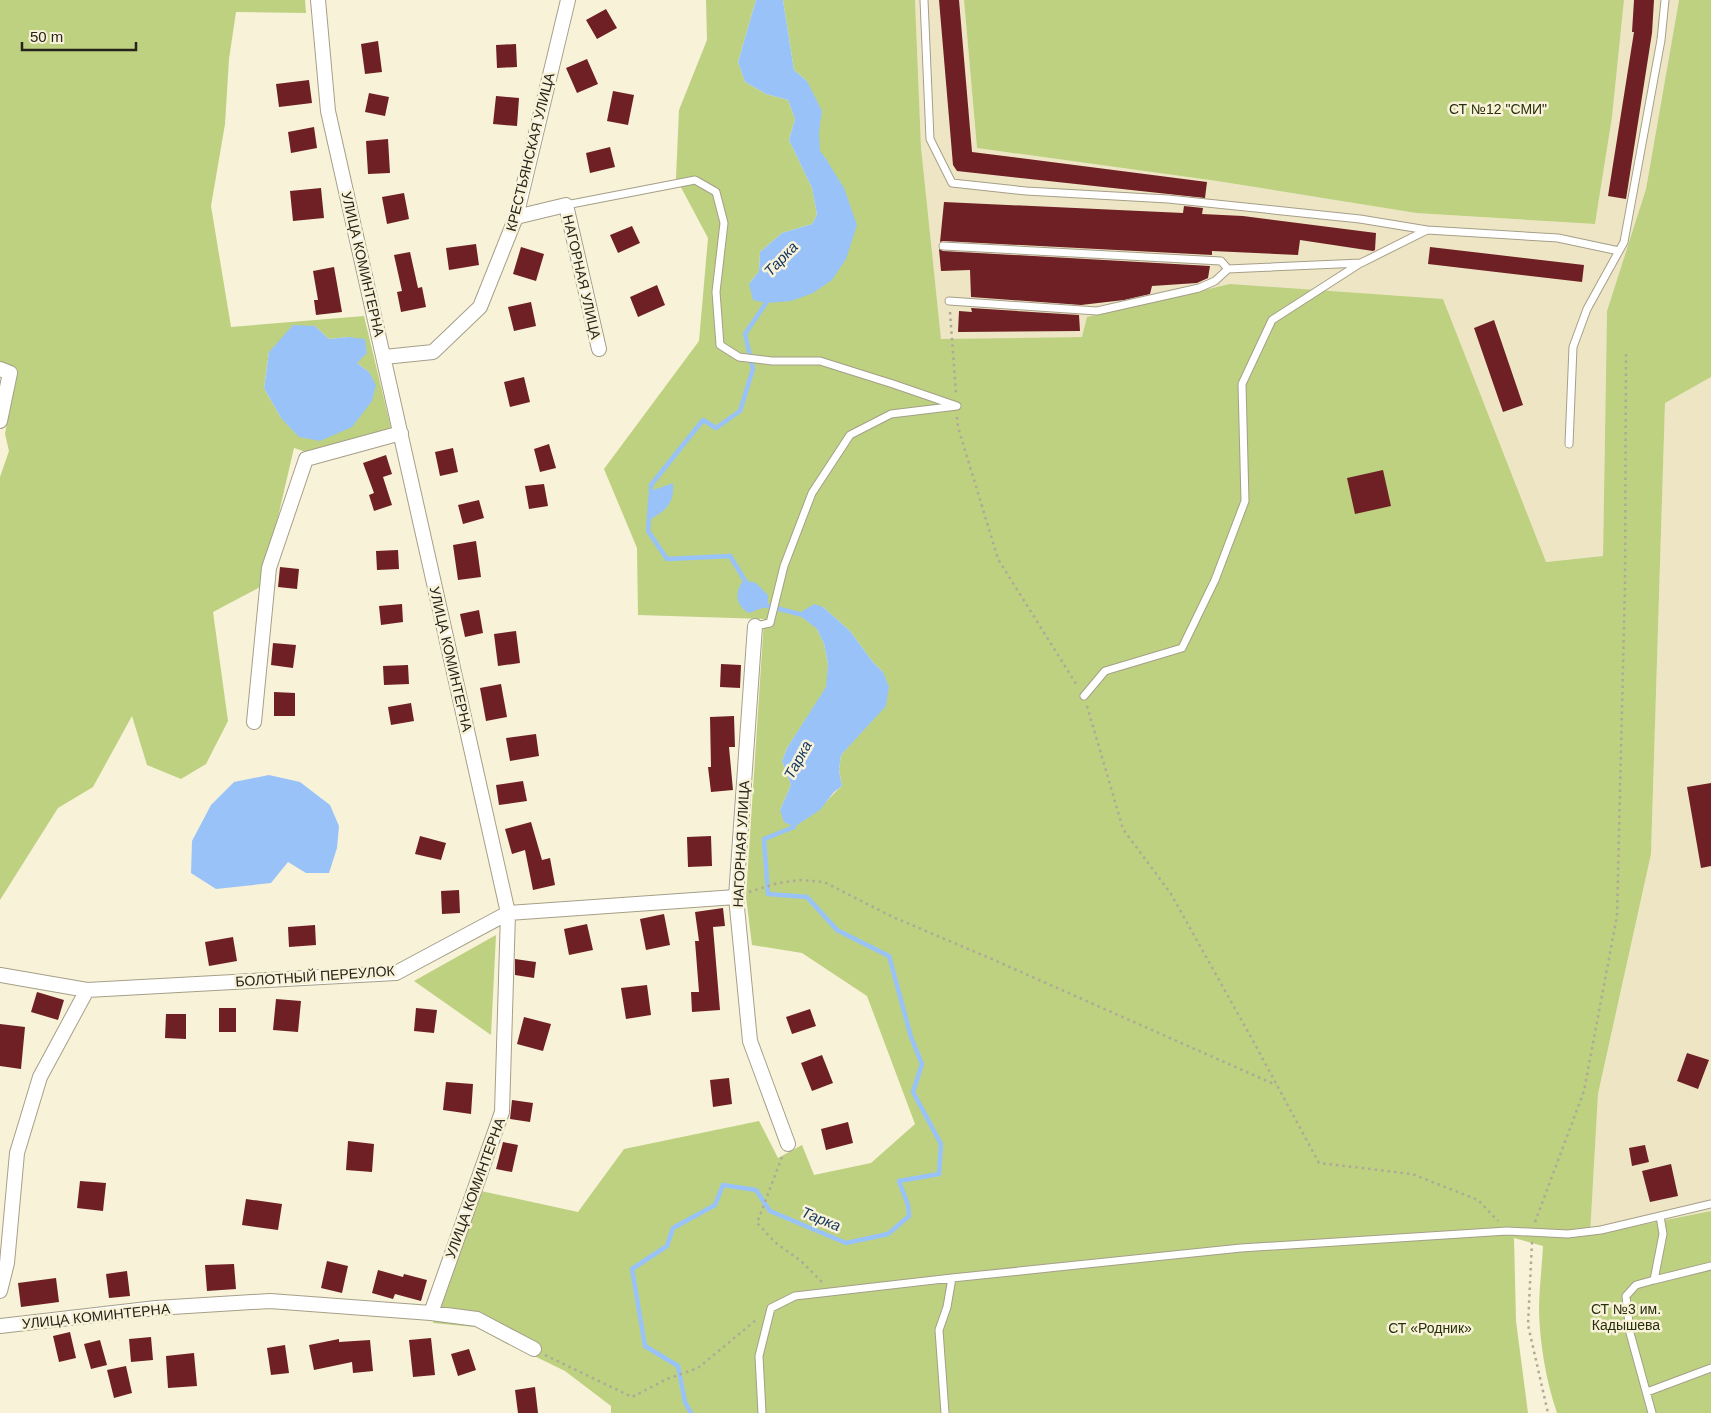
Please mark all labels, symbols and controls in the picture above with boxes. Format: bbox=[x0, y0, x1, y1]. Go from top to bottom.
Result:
scale bar bbox=[22, 20, 136, 52]
text: 50 m bbox=[30, 28, 63, 45]
street label: КРЕСТЬЯНСКАЯ УЛИЦА bbox=[503, 70, 558, 233]
park label: СТ №12 "СМИ" bbox=[1449, 101, 1547, 117]
street label: УЛИЦА КОМИНТЕРНА bbox=[338, 190, 388, 339]
street label: НАГОРНАЯ УЛИЦА bbox=[560, 213, 604, 341]
water label: Тарка bbox=[760, 238, 801, 279]
street label: УЛИЦА КОМИНТЕРНА bbox=[426, 585, 476, 734]
water label: Тарка bbox=[780, 738, 815, 782]
street label: НАГОРНАЯ УЛИЦА bbox=[730, 779, 752, 908]
street label: БОЛОТНЫЙ ПЕРЕУЛОК bbox=[235, 961, 396, 990]
street label: УЛИЦА КОМИНТЕРНА bbox=[442, 1115, 508, 1261]
water label: Тарка bbox=[799, 1203, 843, 1234]
street label: УЛИЦА КОМИНТЕРНА bbox=[21, 1300, 171, 1332]
park label: СТ №3 им. Кадышева bbox=[1591, 1301, 1661, 1333]
park label: СТ «Родник» bbox=[1388, 1320, 1472, 1336]

